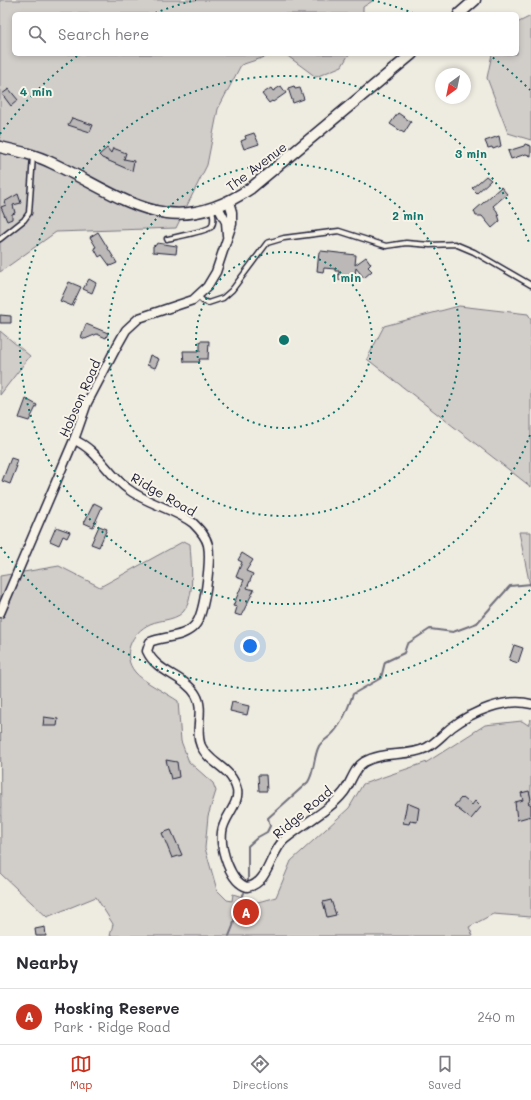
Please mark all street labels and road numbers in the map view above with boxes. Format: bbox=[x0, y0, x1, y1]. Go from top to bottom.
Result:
street label: The Avenue bbox=[222, 138, 290, 194]
street label: Hobson Road bbox=[54, 357, 104, 439]
street label: Ridge Road bbox=[128, 468, 200, 520]
street label: Ridge Road bbox=[269, 782, 335, 842]

